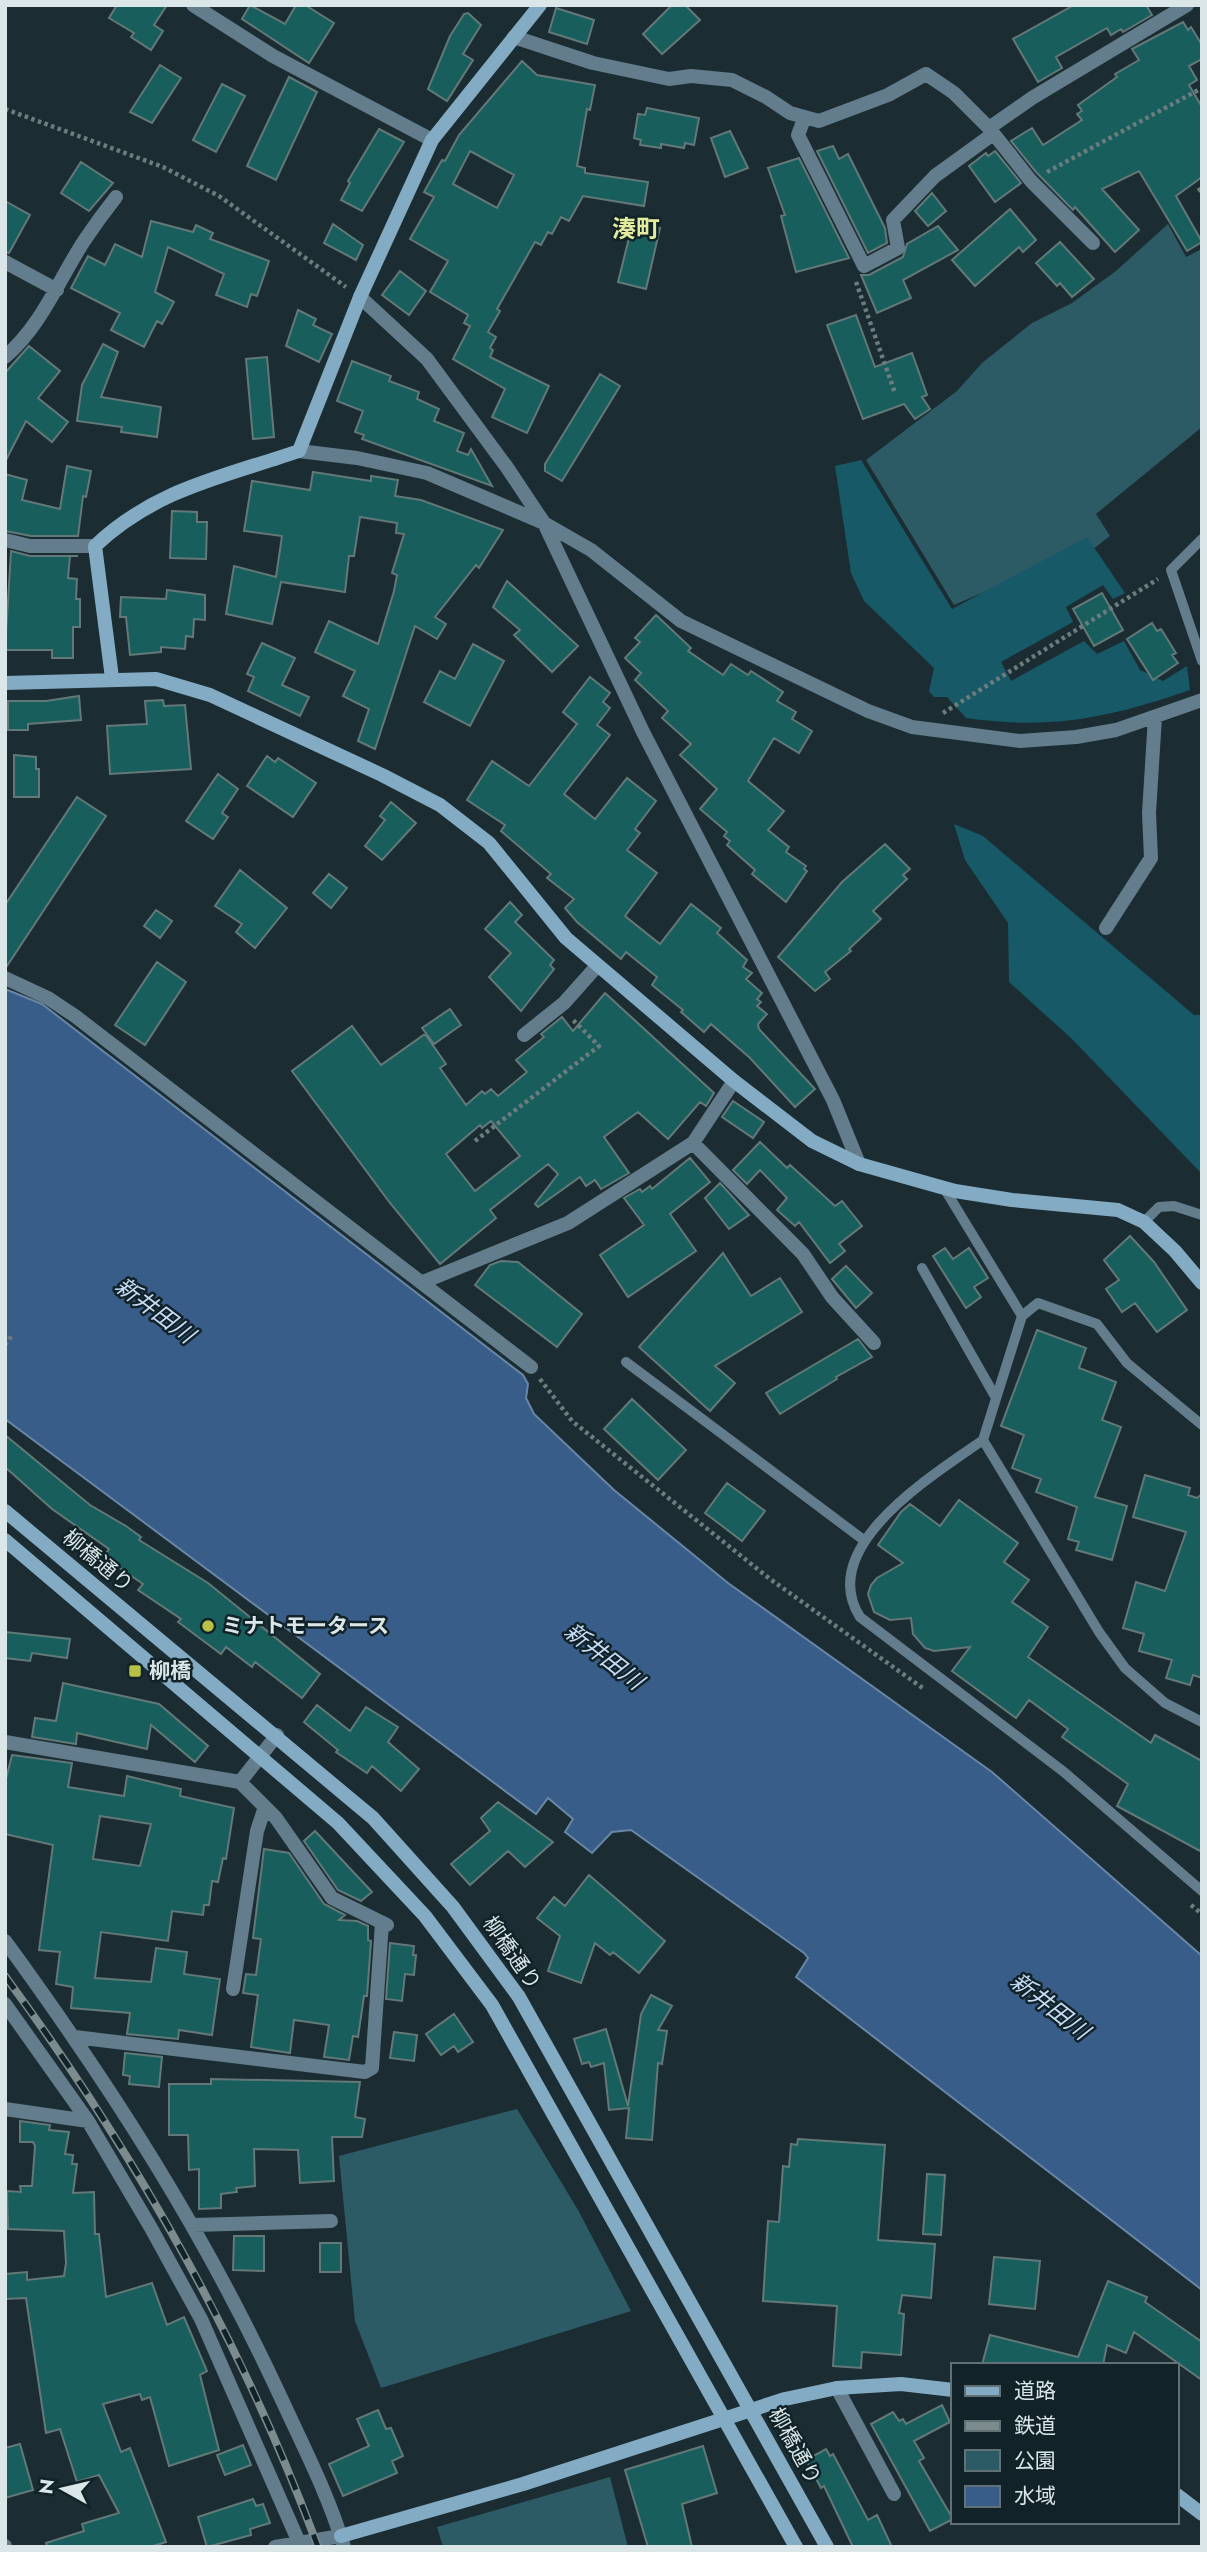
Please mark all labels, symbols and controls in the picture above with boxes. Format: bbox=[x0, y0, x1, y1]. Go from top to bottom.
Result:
district label: 湊町 bbox=[612, 211, 660, 246]
water label: 新井田川 bbox=[108, 1269, 204, 1353]
street label: 柳橋通り bbox=[56, 1523, 140, 1599]
place label: ミナトモータース bbox=[222, 1611, 389, 1641]
water label: 新井田川 bbox=[557, 1614, 653, 1700]
marker: ミナトモータース bbox=[200, 1618, 216, 1634]
place label: 柳橋 bbox=[149, 1656, 191, 1686]
marker: 柳橋 bbox=[127, 1663, 143, 1679]
street label: 柳橋通り bbox=[476, 1910, 548, 1996]
water label: 新井田川 bbox=[1003, 1964, 1099, 2050]
legend bbox=[951, 2363, 1179, 2524]
text: 道路 bbox=[1014, 2376, 1056, 2406]
street label: 柳橋通り bbox=[762, 2402, 828, 2490]
text: 鉄道 bbox=[1014, 2411, 1056, 2441]
text: 公園 bbox=[1014, 2446, 1056, 2476]
north arrow bbox=[28, 2454, 98, 2524]
text: N bbox=[32, 2477, 61, 2496]
text: 水域 bbox=[1014, 2481, 1056, 2511]

